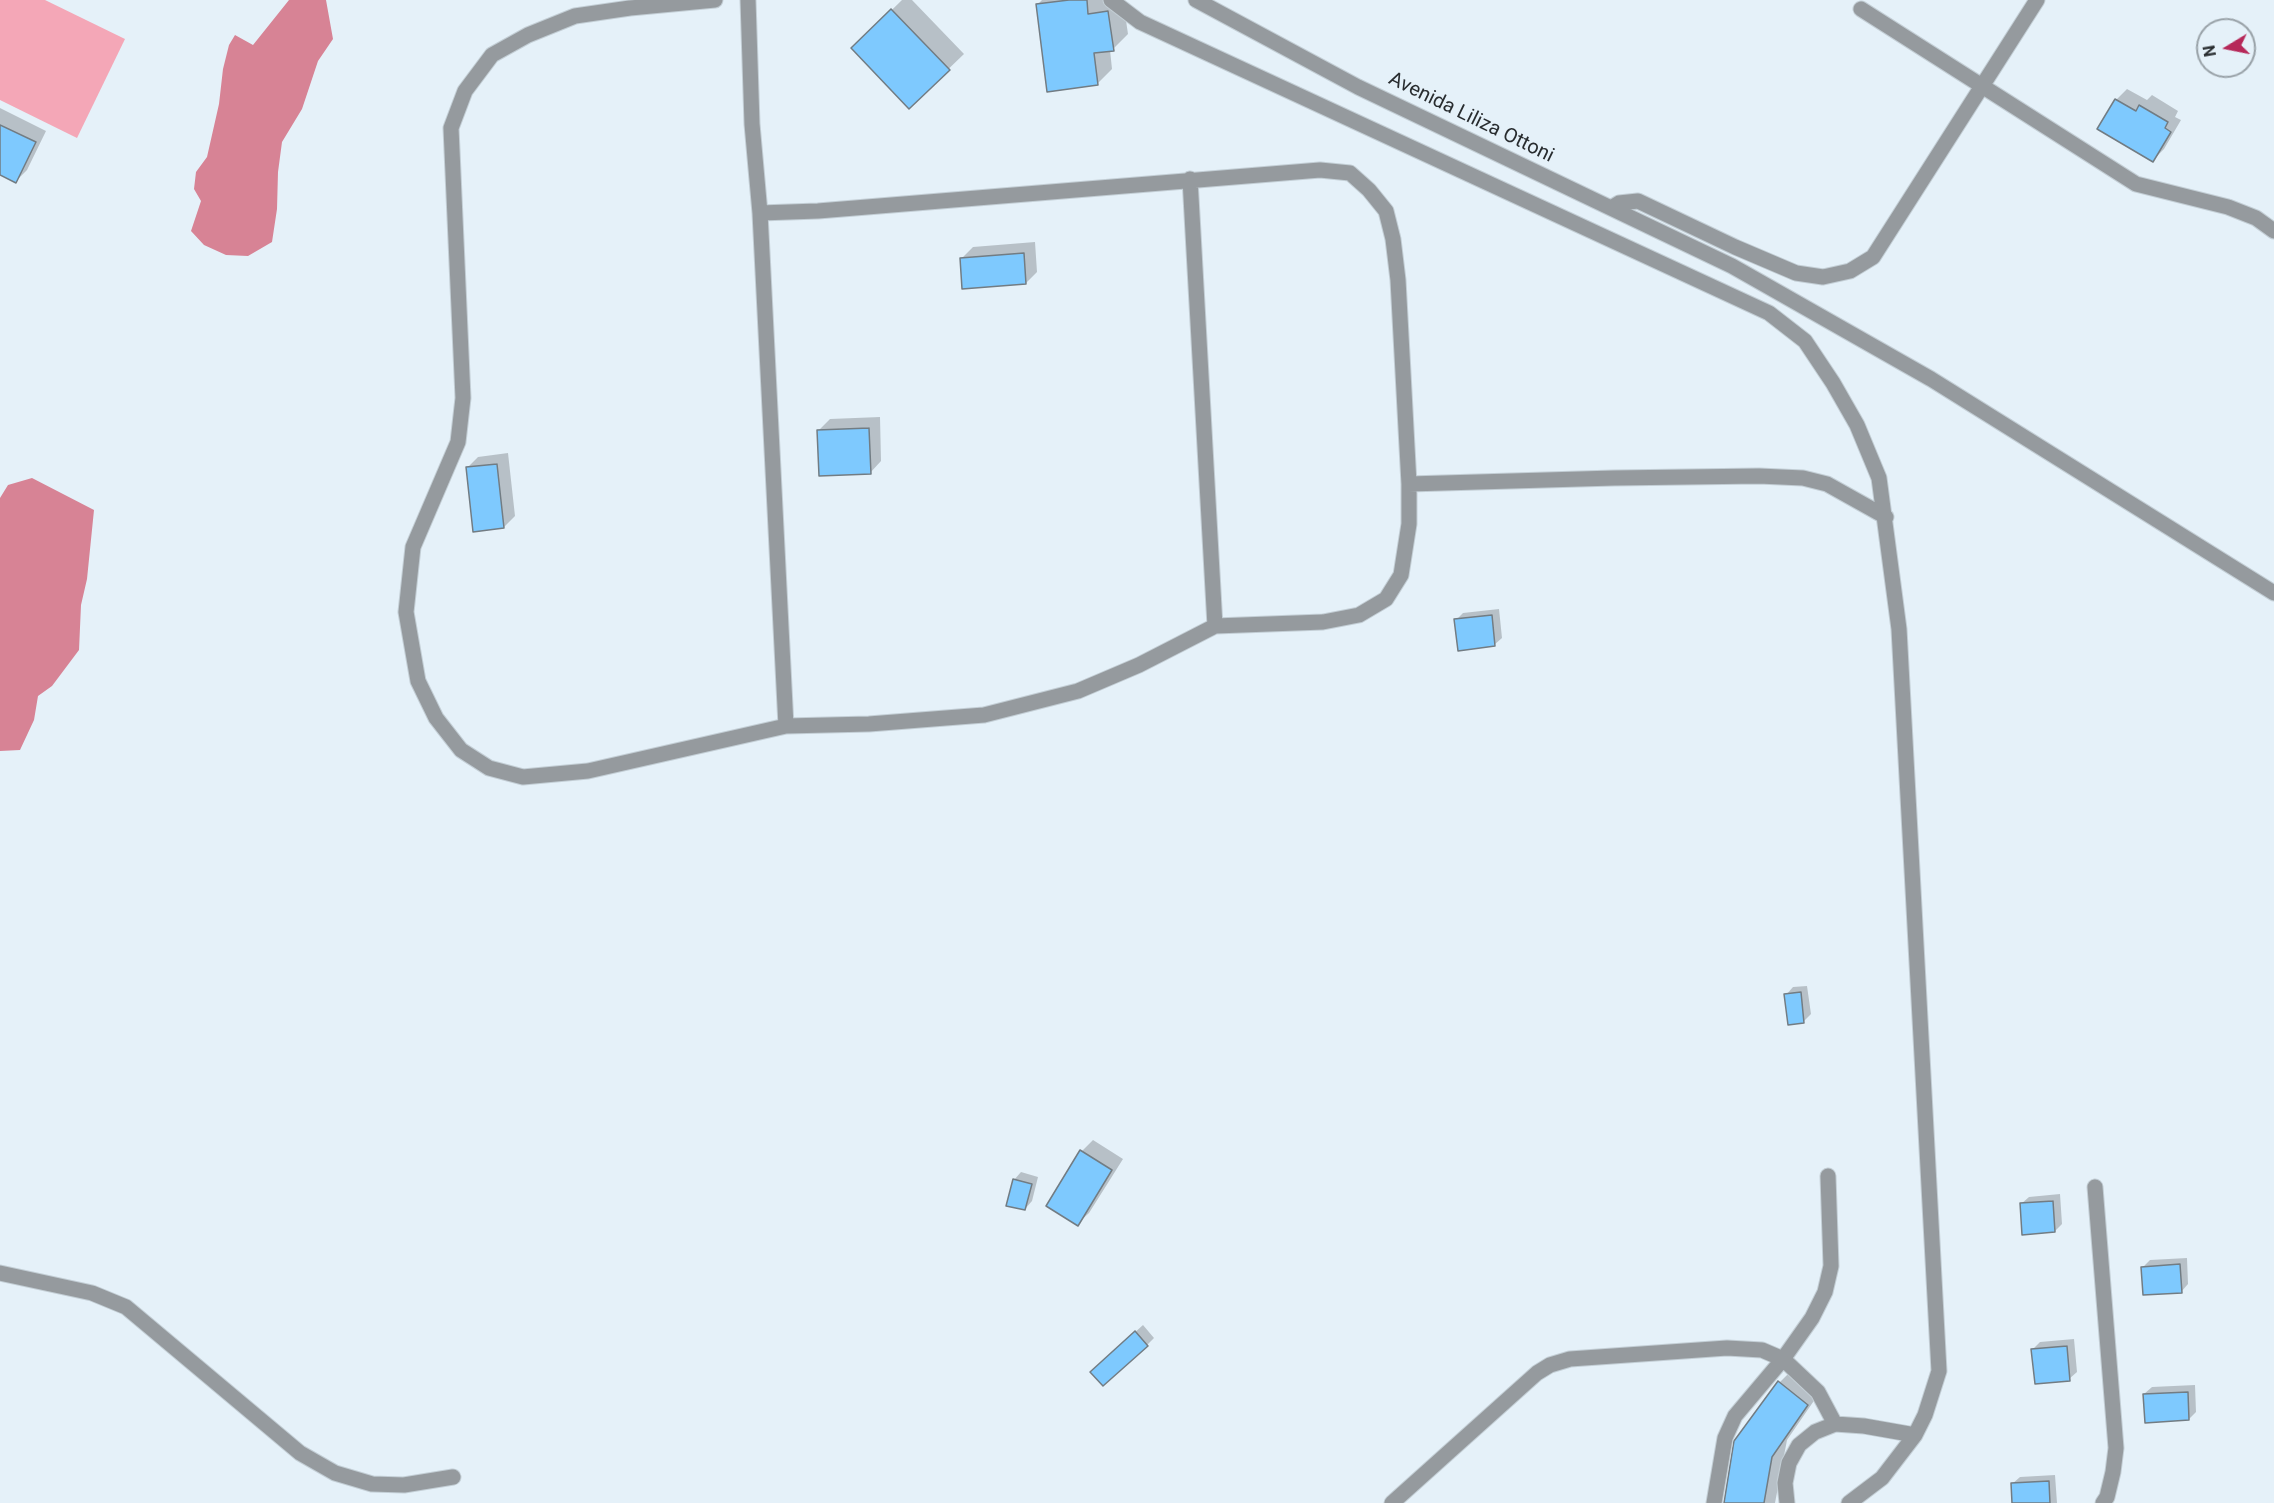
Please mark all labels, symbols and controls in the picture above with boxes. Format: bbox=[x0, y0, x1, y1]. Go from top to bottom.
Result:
north arrow bbox=[2196, 18, 2256, 78]
text: N bbox=[2199, 44, 2220, 58]
street label: Avenida Liliza Ottoni bbox=[1384, 68, 1558, 168]

